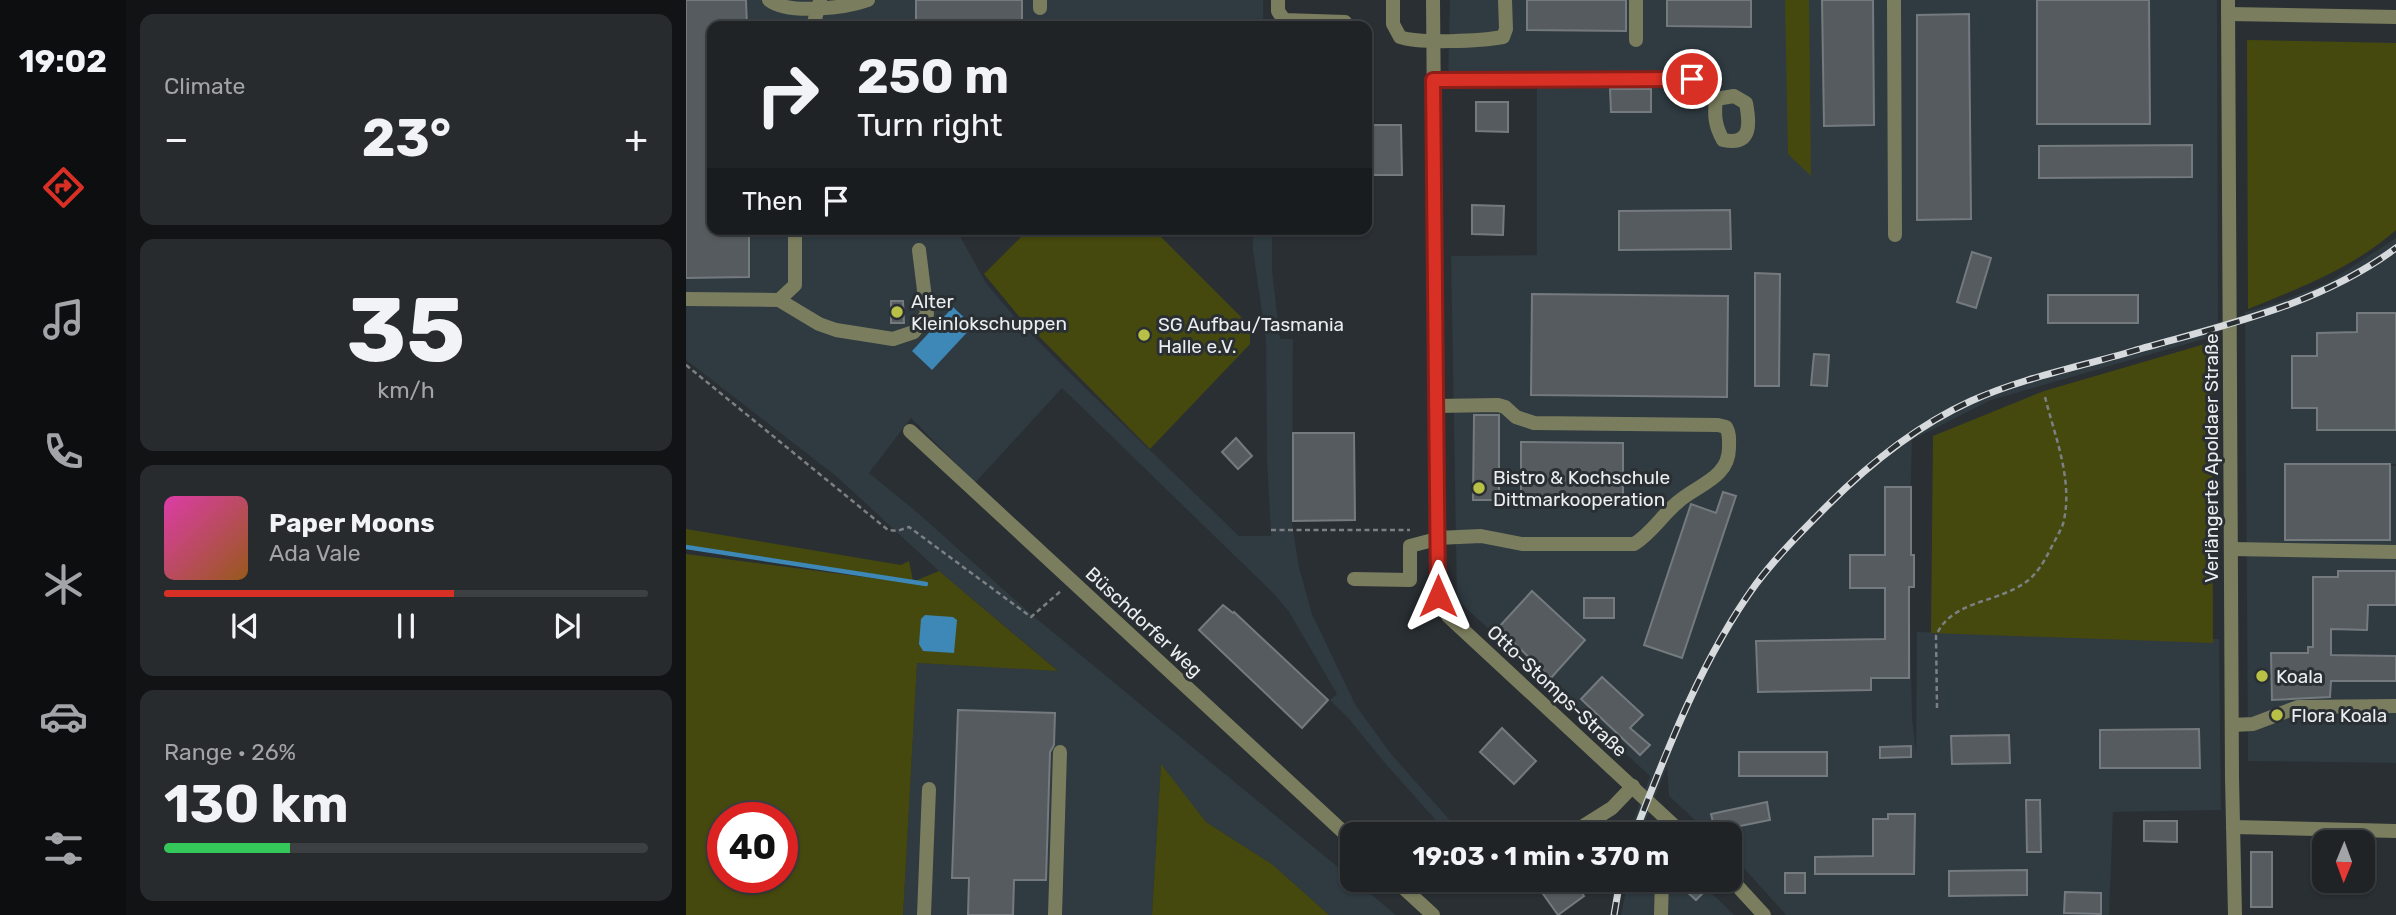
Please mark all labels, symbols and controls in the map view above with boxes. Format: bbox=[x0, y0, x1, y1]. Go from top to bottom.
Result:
text: 19:02 bbox=[19, 42, 107, 80]
text: 250 m bbox=[857, 47, 1009, 105]
icon: right bbox=[742, 49, 833, 140]
pin bbox=[1662, 49, 1722, 109]
icon: arrive bbox=[1673, 60, 1711, 98]
text: Climate bbox=[164, 72, 245, 100]
text: Turn right bbox=[857, 106, 1002, 144]
text: 23° bbox=[362, 107, 451, 169]
text: − bbox=[164, 116, 189, 162]
text: + bbox=[624, 116, 648, 162]
icon: directions bbox=[39, 163, 88, 212]
icon: arrive bbox=[817, 182, 855, 220]
text: Then bbox=[742, 186, 803, 217]
text: 35 bbox=[347, 276, 465, 384]
place label: Alter Kleinlokschuppen bbox=[911, 290, 1067, 335]
icon: music bbox=[39, 295, 88, 344]
marker: Alter Kleinlokschuppen bbox=[889, 304, 905, 320]
place label: SG Aufbau/Tasmania Halle e.V. bbox=[1158, 313, 1344, 358]
marker: SG Aufbau/Tasmania Halle e.V. bbox=[1136, 327, 1152, 343]
street label: Verlängerte Apoldaer Straße bbox=[2200, 333, 2223, 583]
text: km/h bbox=[377, 376, 435, 404]
icon: phone bbox=[39, 427, 88, 476]
place label: Bistro & Kochschule Dittmarkooperation bbox=[1493, 466, 1670, 511]
marker: Bistro & Kochschule Dittmarkooperation bbox=[1471, 480, 1487, 496]
text: Paper Moons bbox=[269, 508, 435, 539]
text: Ada Vale bbox=[269, 539, 361, 567]
position arrow bbox=[1401, 559, 1475, 633]
icon: climate bbox=[39, 560, 88, 609]
street label: Büschdorfer Weg bbox=[1081, 562, 1207, 682]
icon: previous bbox=[226, 607, 264, 645]
icon: pause bbox=[387, 607, 425, 645]
icon: next bbox=[548, 607, 586, 645]
street label: Otto-Stomps-Straße bbox=[1482, 620, 1632, 762]
place label: Koala bbox=[2276, 665, 2323, 688]
marker: Koala bbox=[2254, 668, 2270, 684]
icon: car bbox=[39, 692, 88, 741]
place label: Flora Koala bbox=[2291, 704, 2387, 727]
marker: Flora Koala bbox=[2269, 707, 2285, 723]
text: Range · 26% bbox=[164, 738, 296, 766]
text: 130 km bbox=[164, 773, 349, 835]
speed limit sign: 40 bbox=[707, 802, 798, 893]
icon: filters bbox=[39, 824, 88, 873]
north arrow bbox=[2312, 830, 2375, 892]
map controls bbox=[2312, 830, 2375, 893]
text: 19:03 · 1 min · 370 m bbox=[1413, 841, 1669, 872]

